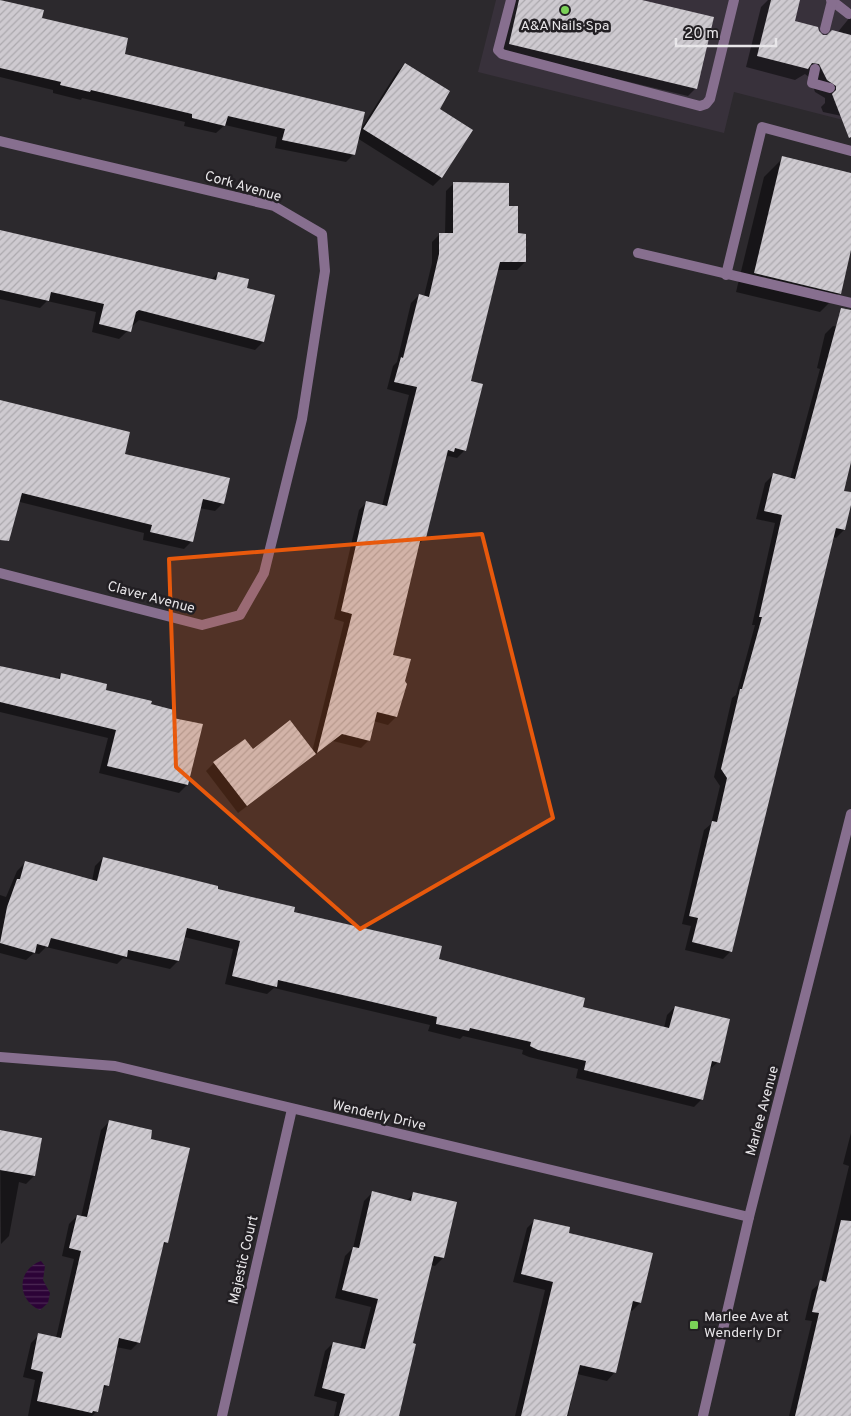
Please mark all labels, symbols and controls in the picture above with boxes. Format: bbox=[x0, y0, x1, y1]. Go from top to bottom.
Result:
marker: A&A Nails Spa bbox=[559, 4, 571, 16]
scale bar bbox=[676, 15, 776, 47]
place label: A&A Nails Spa bbox=[521, 18, 609, 35]
text: 20 m bbox=[684, 25, 719, 44]
street label: Cork Avenue bbox=[203, 168, 283, 206]
street label: Claver Avenue bbox=[105, 578, 197, 618]
street label: Marlee Avenue bbox=[743, 1064, 783, 1158]
street label: Wenderly Drive bbox=[330, 1097, 428, 1135]
street label: Majestic Court bbox=[226, 1214, 262, 1306]
place label: Marlee Ave at Wenderly Dr bbox=[704, 1309, 789, 1342]
marker: Marlee Ave at Wenderly Dr bbox=[688, 1319, 700, 1331]

